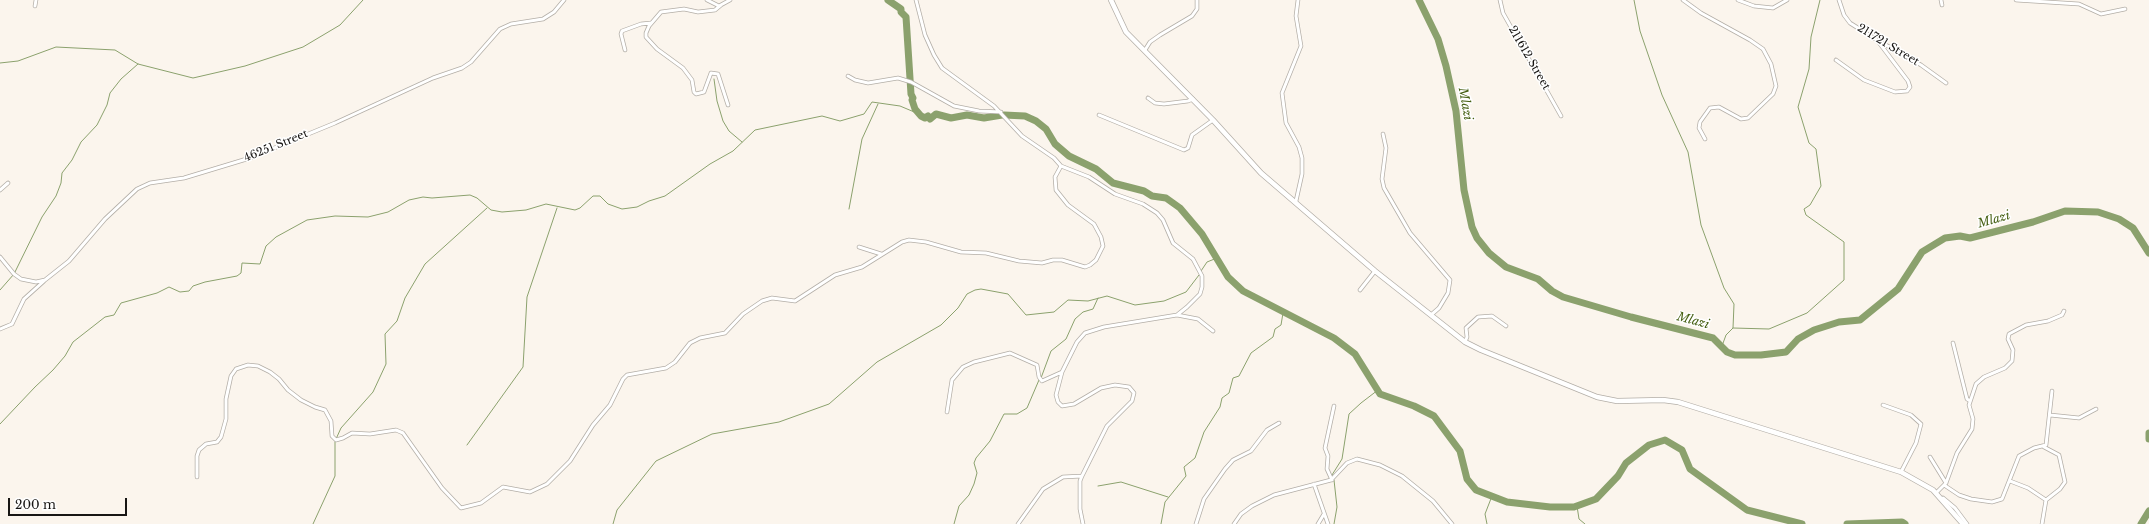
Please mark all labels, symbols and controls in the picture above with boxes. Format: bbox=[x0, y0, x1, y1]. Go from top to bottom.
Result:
street label: 211721 Street bbox=[1855, 21, 1921, 69]
street label: 211612 Street bbox=[1505, 24, 1553, 92]
water label: Mlazi bbox=[1455, 87, 1475, 121]
street label: 46251 Street bbox=[242, 127, 310, 165]
water label: Mlazi bbox=[1976, 209, 2012, 231]
water label: Mlazi bbox=[1675, 310, 1711, 332]
scale bar bbox=[10, 490, 129, 516]
text: 200 m bbox=[15, 497, 56, 512]

